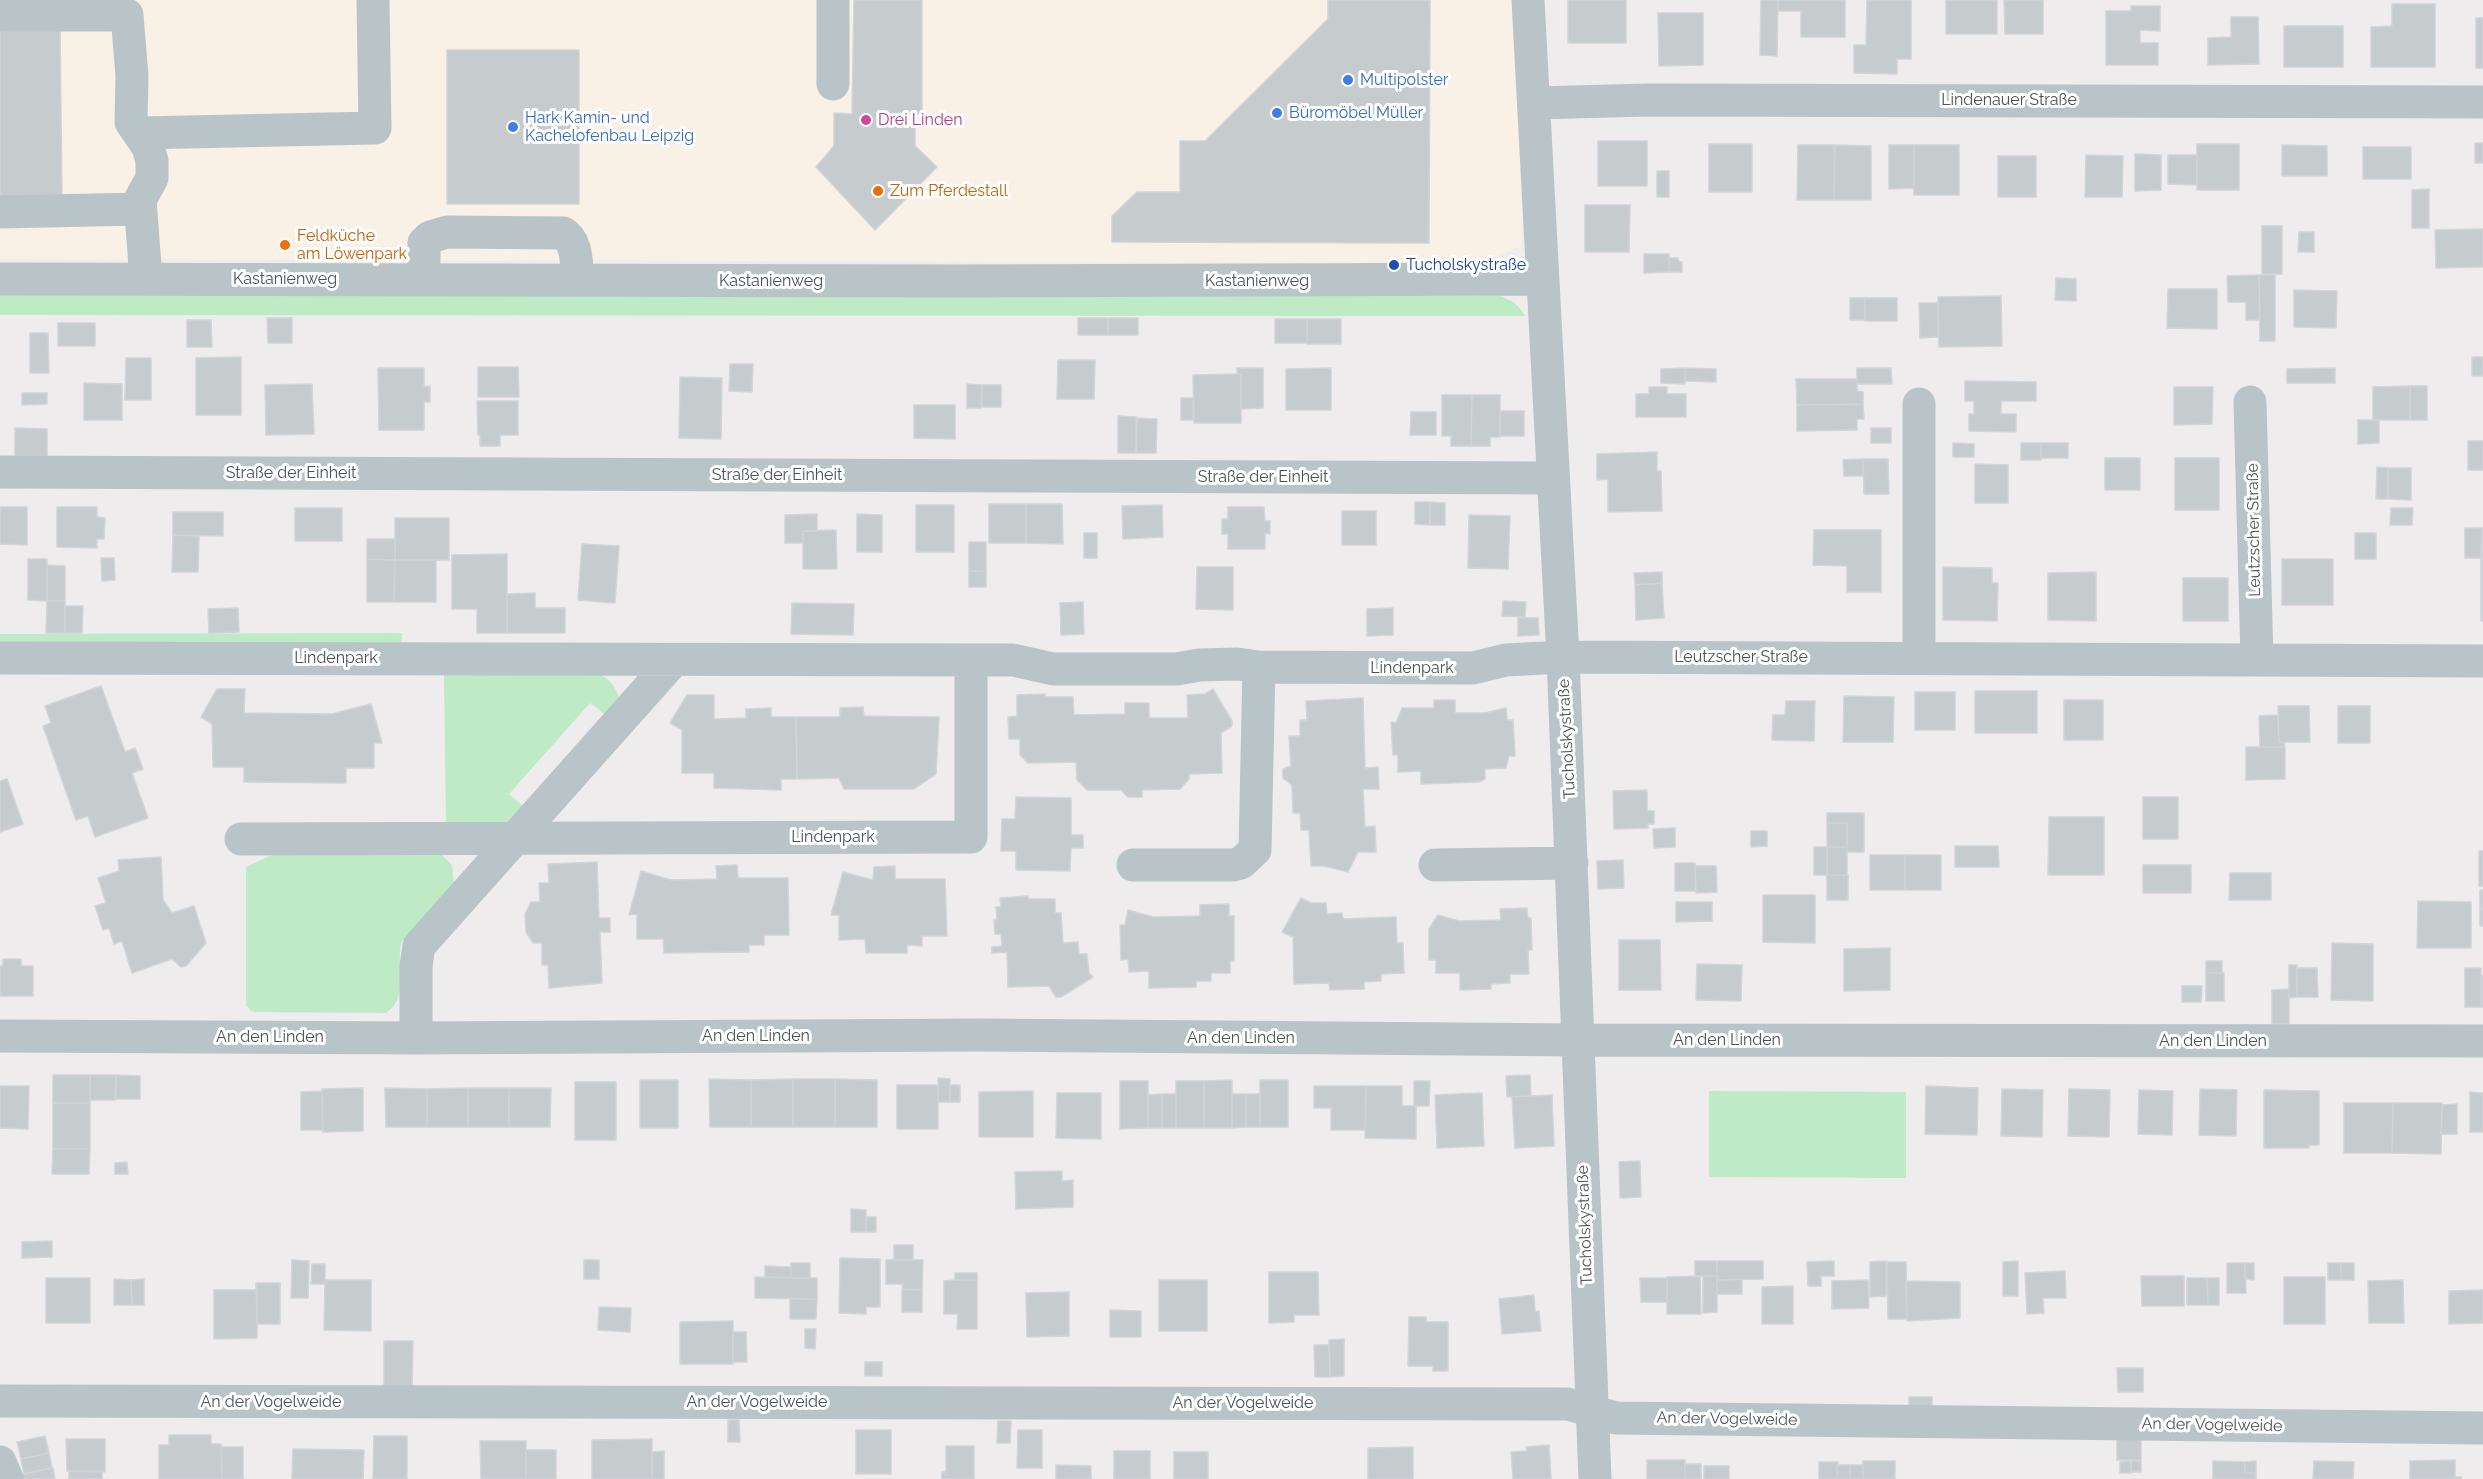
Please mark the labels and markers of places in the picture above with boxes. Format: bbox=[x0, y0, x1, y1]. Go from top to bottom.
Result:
place label: Multipolster bbox=[1360, 70, 1448, 90]
marker: Multipolster bbox=[1341, 73, 1355, 87]
place label: Büromöbel Müller bbox=[1289, 103, 1423, 123]
marker: Büromöbel Müller bbox=[1270, 106, 1284, 120]
place label: Hark Kamin- und Kachelofenbau Leipzig bbox=[525, 108, 694, 146]
place label: Drei Linden bbox=[878, 110, 963, 130]
marker: Drei Linden bbox=[859, 113, 873, 127]
marker: Hark Kamin- und Kachelofenbau Leipzig bbox=[506, 120, 520, 134]
place label: Zum Pferdestall bbox=[890, 181, 1008, 201]
marker: Zum Pferdestall bbox=[871, 184, 885, 198]
place label: Feldküche am Löwenpark bbox=[297, 226, 407, 264]
marker: Feldküche am Löwenpark bbox=[278, 238, 292, 252]
place label: Tucholskystraße bbox=[1406, 255, 1526, 275]
marker: Tucholskystraße bbox=[1387, 258, 1401, 272]

